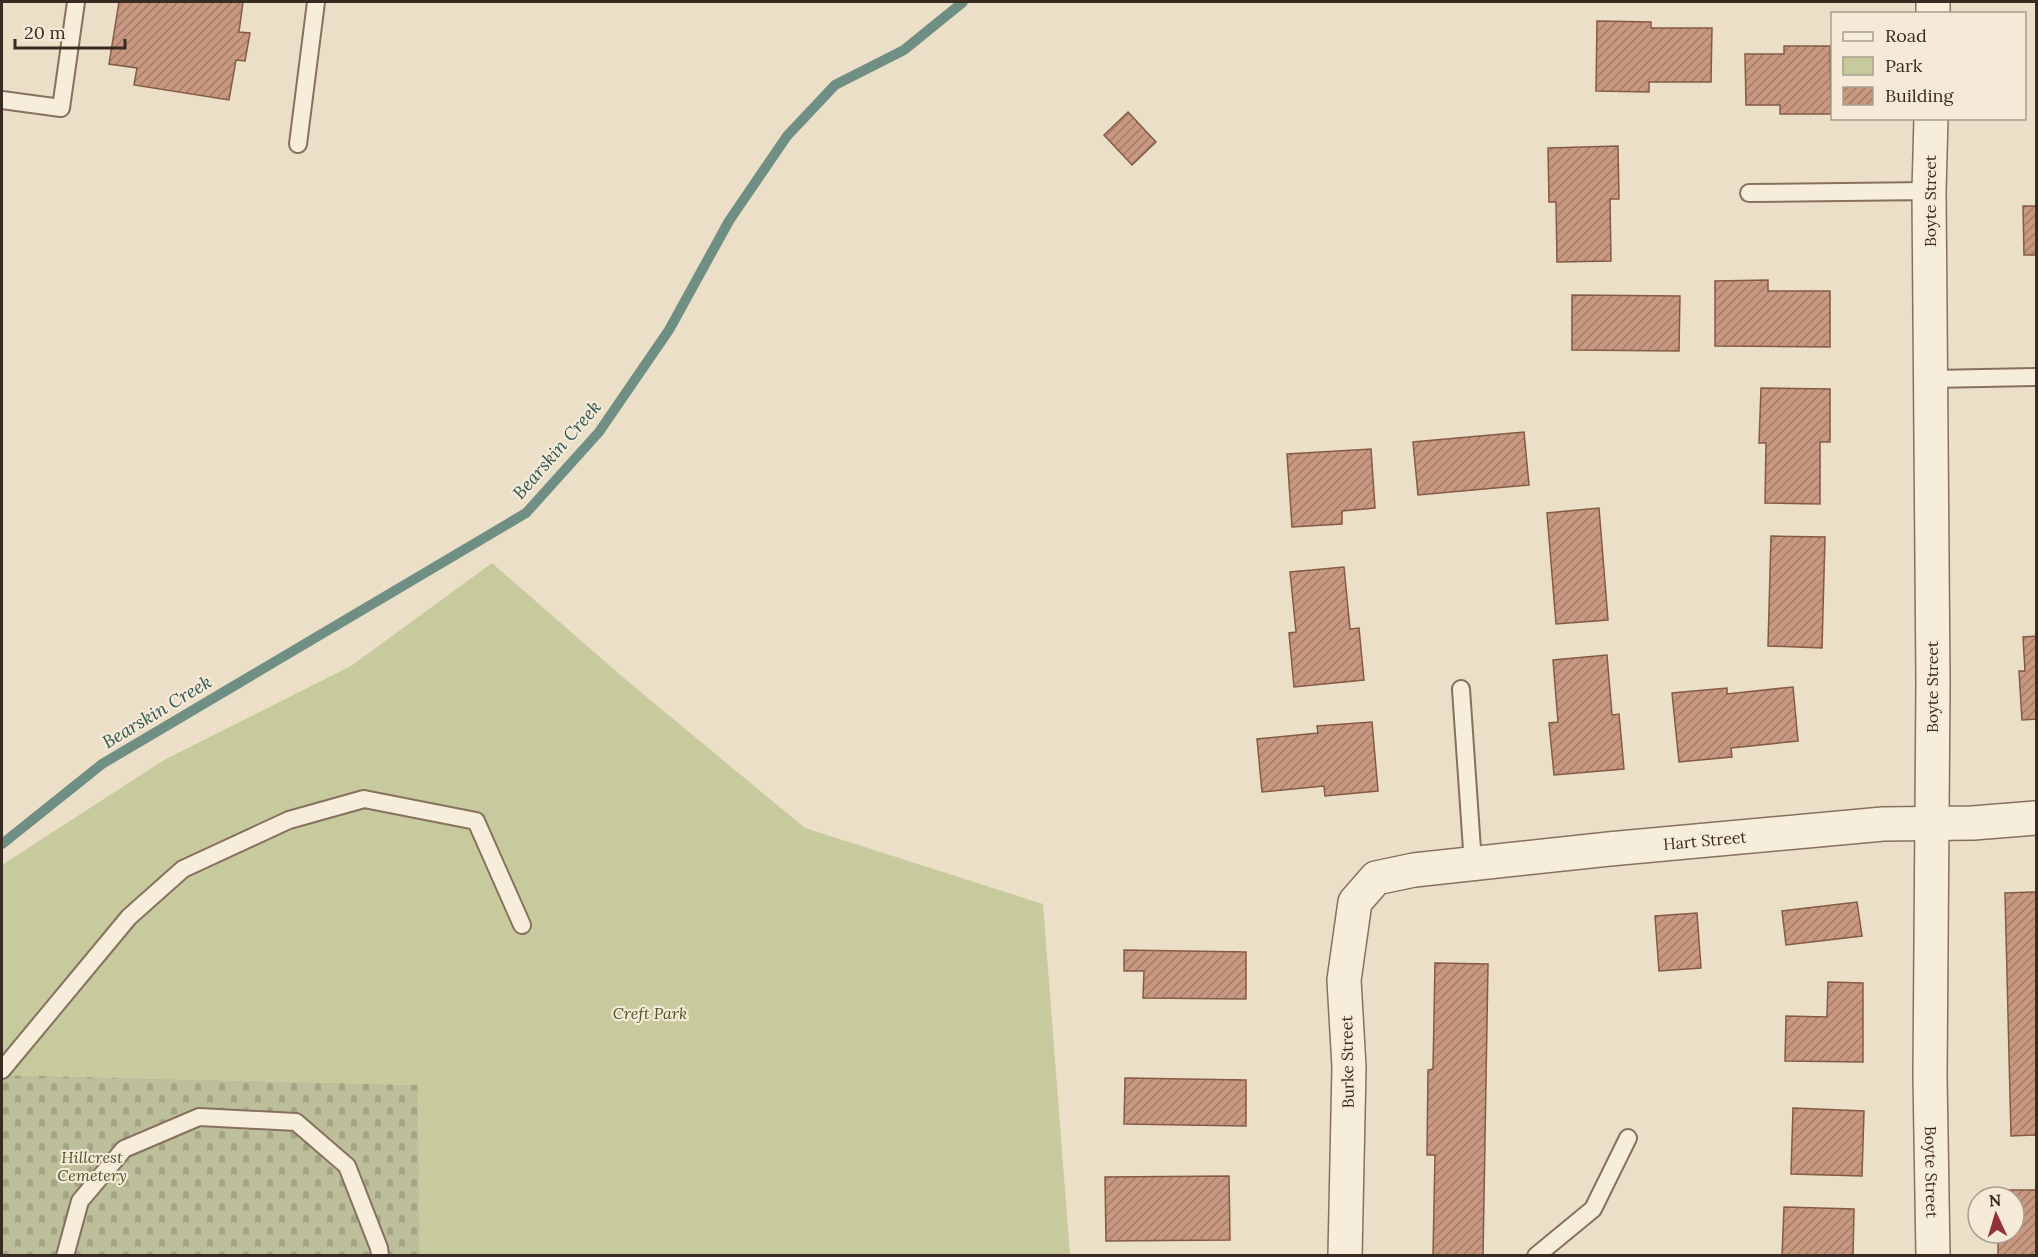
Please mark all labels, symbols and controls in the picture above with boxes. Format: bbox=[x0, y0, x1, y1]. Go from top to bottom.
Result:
scale bar bbox=[15, 12, 124, 50]
legend bbox=[1831, 12, 2026, 120]
text: 20 m bbox=[24, 21, 66, 44]
text: Road bbox=[1885, 24, 1927, 47]
text: Park bbox=[1885, 54, 1923, 77]
text: Building bbox=[1885, 84, 1955, 107]
street label: Boyte Street bbox=[1920, 154, 1940, 247]
water label: Bearskin Creek bbox=[507, 396, 606, 504]
street label: Boyte Street bbox=[1922, 640, 1942, 733]
water label: Bearskin Creek bbox=[98, 670, 216, 753]
street label: Hart Street bbox=[1662, 826, 1748, 854]
park label: Creft Park bbox=[613, 1003, 687, 1023]
street label: Burke Street bbox=[1336, 1015, 1358, 1109]
street label: Boyte Street bbox=[1921, 1126, 1942, 1219]
park label: Hillcrest Cemetery bbox=[57, 1147, 127, 1185]
north arrow bbox=[1966, 1185, 2026, 1245]
text: N bbox=[1988, 1190, 2002, 1210]

